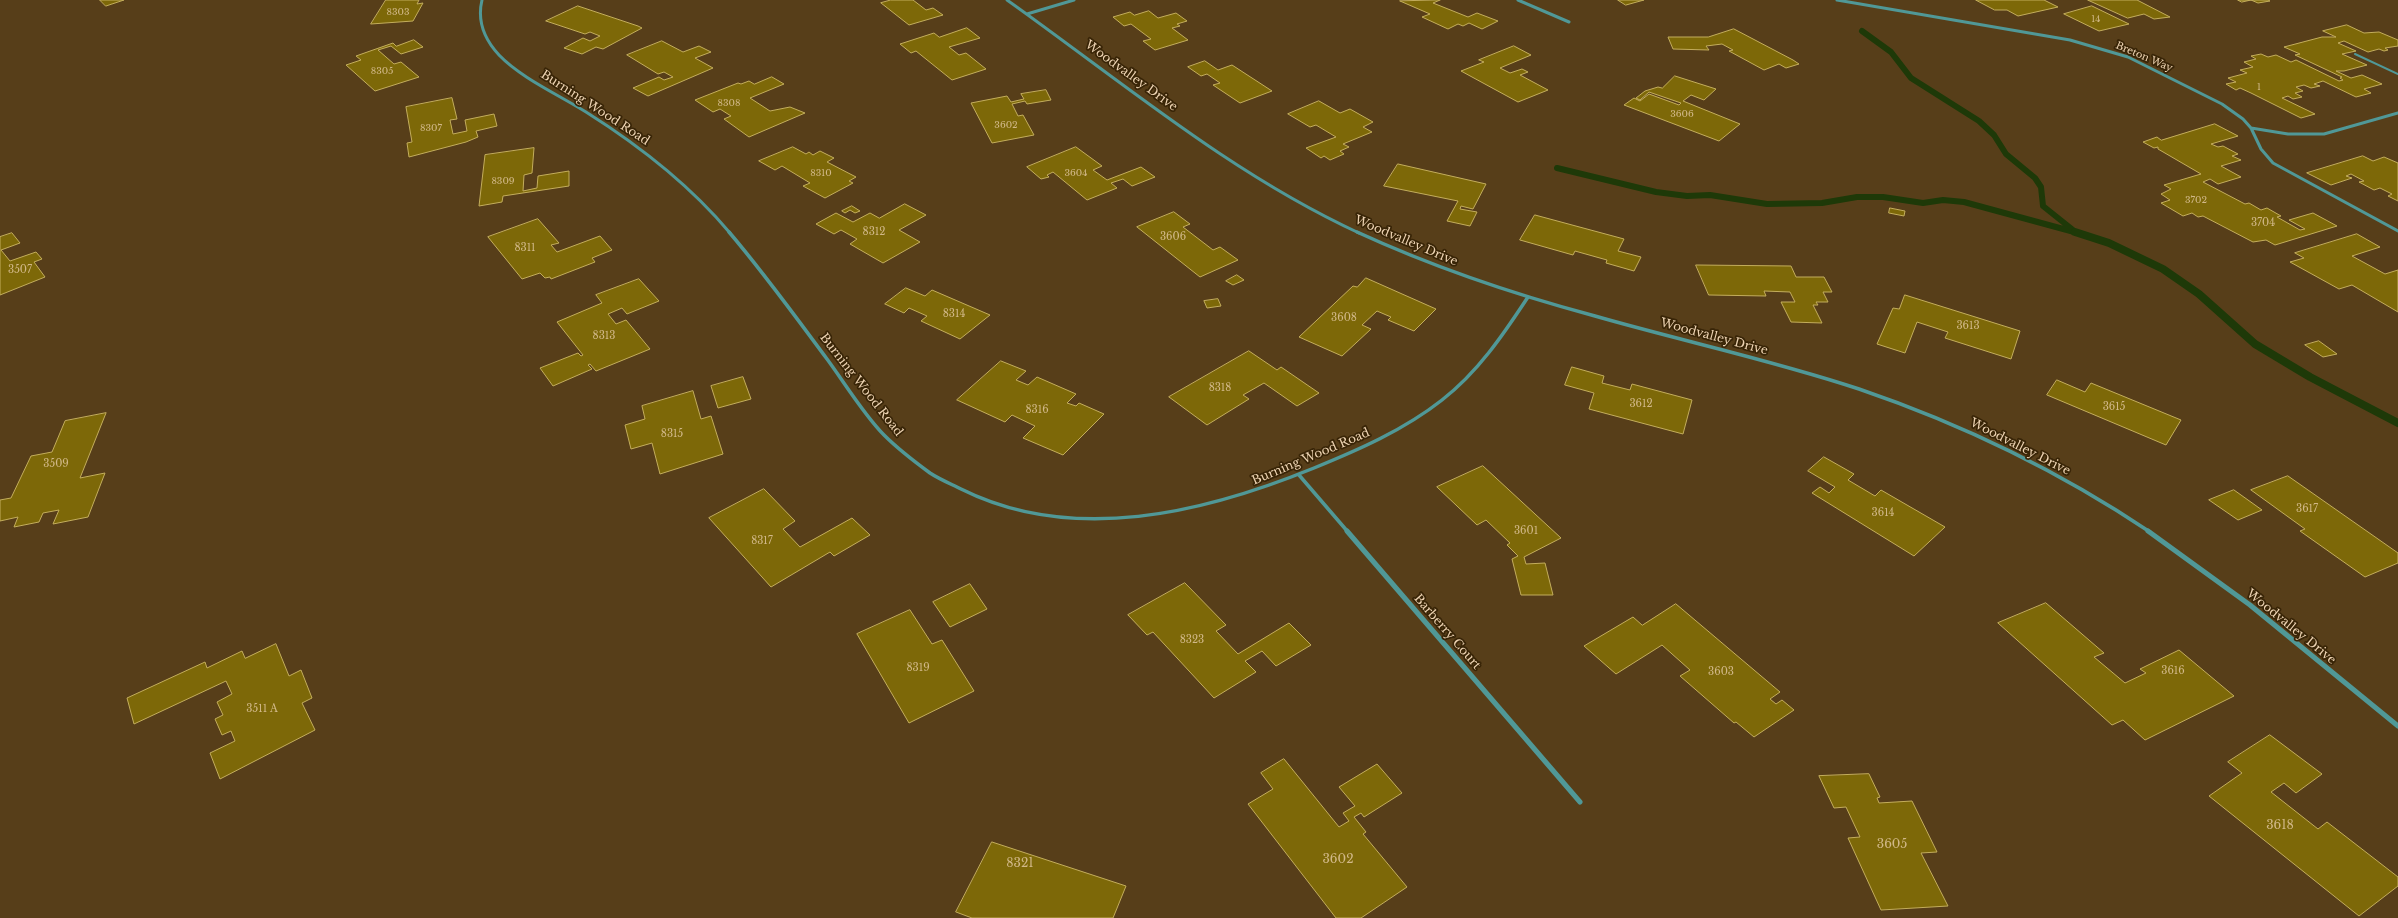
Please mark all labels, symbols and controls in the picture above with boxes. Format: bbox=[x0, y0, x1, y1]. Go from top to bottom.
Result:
house number: 8303 bbox=[387, 7, 409, 17]
house number: 14 bbox=[2091, 14, 2101, 24]
street label: Woodvalley Drive bbox=[1082, 38, 1180, 114]
street label: Breton Way bbox=[2114, 40, 2174, 74]
house number: 8305 bbox=[371, 66, 393, 76]
street label: Burning Wood Road bbox=[538, 68, 652, 148]
house number: 1 bbox=[2257, 82, 2261, 92]
house number: 8308 bbox=[718, 98, 740, 108]
house number: 3606 bbox=[1670, 109, 1694, 119]
house number: 3602 bbox=[994, 120, 1018, 130]
house number: 8307 bbox=[420, 123, 442, 133]
house number: 8310 bbox=[810, 168, 832, 178]
house number: 3604 bbox=[1064, 168, 1088, 178]
house number: 8309 bbox=[491, 176, 515, 186]
house number: 3702 bbox=[2185, 195, 2207, 205]
street label: Woodvalley Drive bbox=[1352, 213, 1460, 269]
house number: 3704 bbox=[2251, 217, 2275, 229]
house number: 8312 bbox=[863, 226, 885, 238]
house number: 3606 bbox=[1160, 231, 1186, 243]
house number: 8311 bbox=[514, 242, 536, 254]
house number: 3507 bbox=[8, 264, 32, 276]
house number: 8314 bbox=[943, 308, 965, 320]
house number: 3608 bbox=[1331, 312, 1357, 324]
street label: Woodvalley Drive bbox=[1659, 316, 1769, 358]
house number: 3613 bbox=[1956, 320, 1980, 332]
house number: 8313 bbox=[593, 330, 615, 342]
street label: Burning Wood Road bbox=[816, 331, 906, 439]
house number: 8318 bbox=[1209, 382, 1231, 394]
house number: 3612 bbox=[1629, 398, 1653, 410]
house number: 3615 bbox=[2103, 401, 2125, 413]
house number: 8316 bbox=[1025, 404, 1049, 416]
street label: Woodvalley Drive bbox=[1967, 415, 2073, 479]
street label: Burning Wood Road bbox=[1250, 426, 1372, 488]
house number: 8315 bbox=[661, 428, 683, 440]
house number: 3509 bbox=[43, 458, 69, 470]
house number: 3617 bbox=[2296, 503, 2318, 515]
house number: 3614 bbox=[1872, 507, 1894, 519]
house number: 3601 bbox=[1514, 525, 1538, 537]
house number: 8317 bbox=[751, 535, 773, 547]
street label: Woodvalley Drive bbox=[2243, 587, 2339, 667]
street label: Barberry Court bbox=[1411, 592, 1483, 672]
house number: 8323 bbox=[1180, 634, 1204, 646]
house number: 8319 bbox=[906, 662, 930, 674]
house number: 3616 bbox=[2161, 665, 2185, 677]
house number: 3603 bbox=[1708, 666, 1734, 678]
house number: 3511 A bbox=[246, 703, 278, 715]
house number: 3618 bbox=[2266, 819, 2294, 833]
house number: 3605 bbox=[1877, 838, 1907, 852]
house number: 3602 bbox=[1322, 853, 1354, 867]
house number: 8321 bbox=[1006, 857, 1034, 871]

